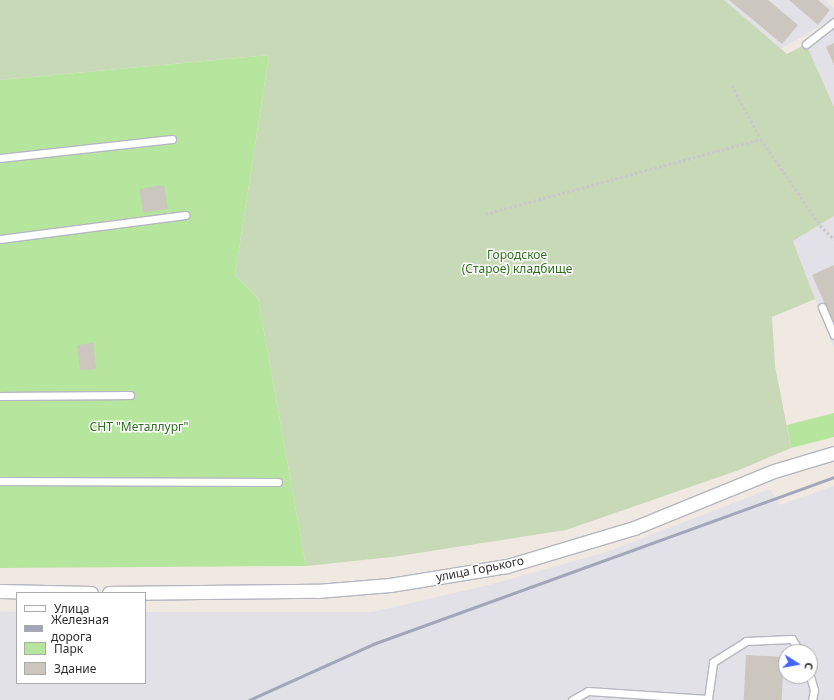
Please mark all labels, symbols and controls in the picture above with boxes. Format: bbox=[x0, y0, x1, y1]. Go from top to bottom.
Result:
park label: Городское (Старое) кладбище bbox=[462, 248, 572, 276]
park label: СНТ "Металлург" bbox=[90, 420, 188, 434]
street label: улица Горького bbox=[435, 553, 525, 585]
legend bbox=[16, 592, 146, 684]
text: Улица bbox=[54, 600, 89, 617]
text: Железная дорога bbox=[51, 611, 109, 645]
text: Парк bbox=[54, 640, 83, 657]
north arrow bbox=[778, 644, 818, 684]
text: Здание bbox=[54, 660, 96, 677]
text: С bbox=[801, 661, 817, 671]

